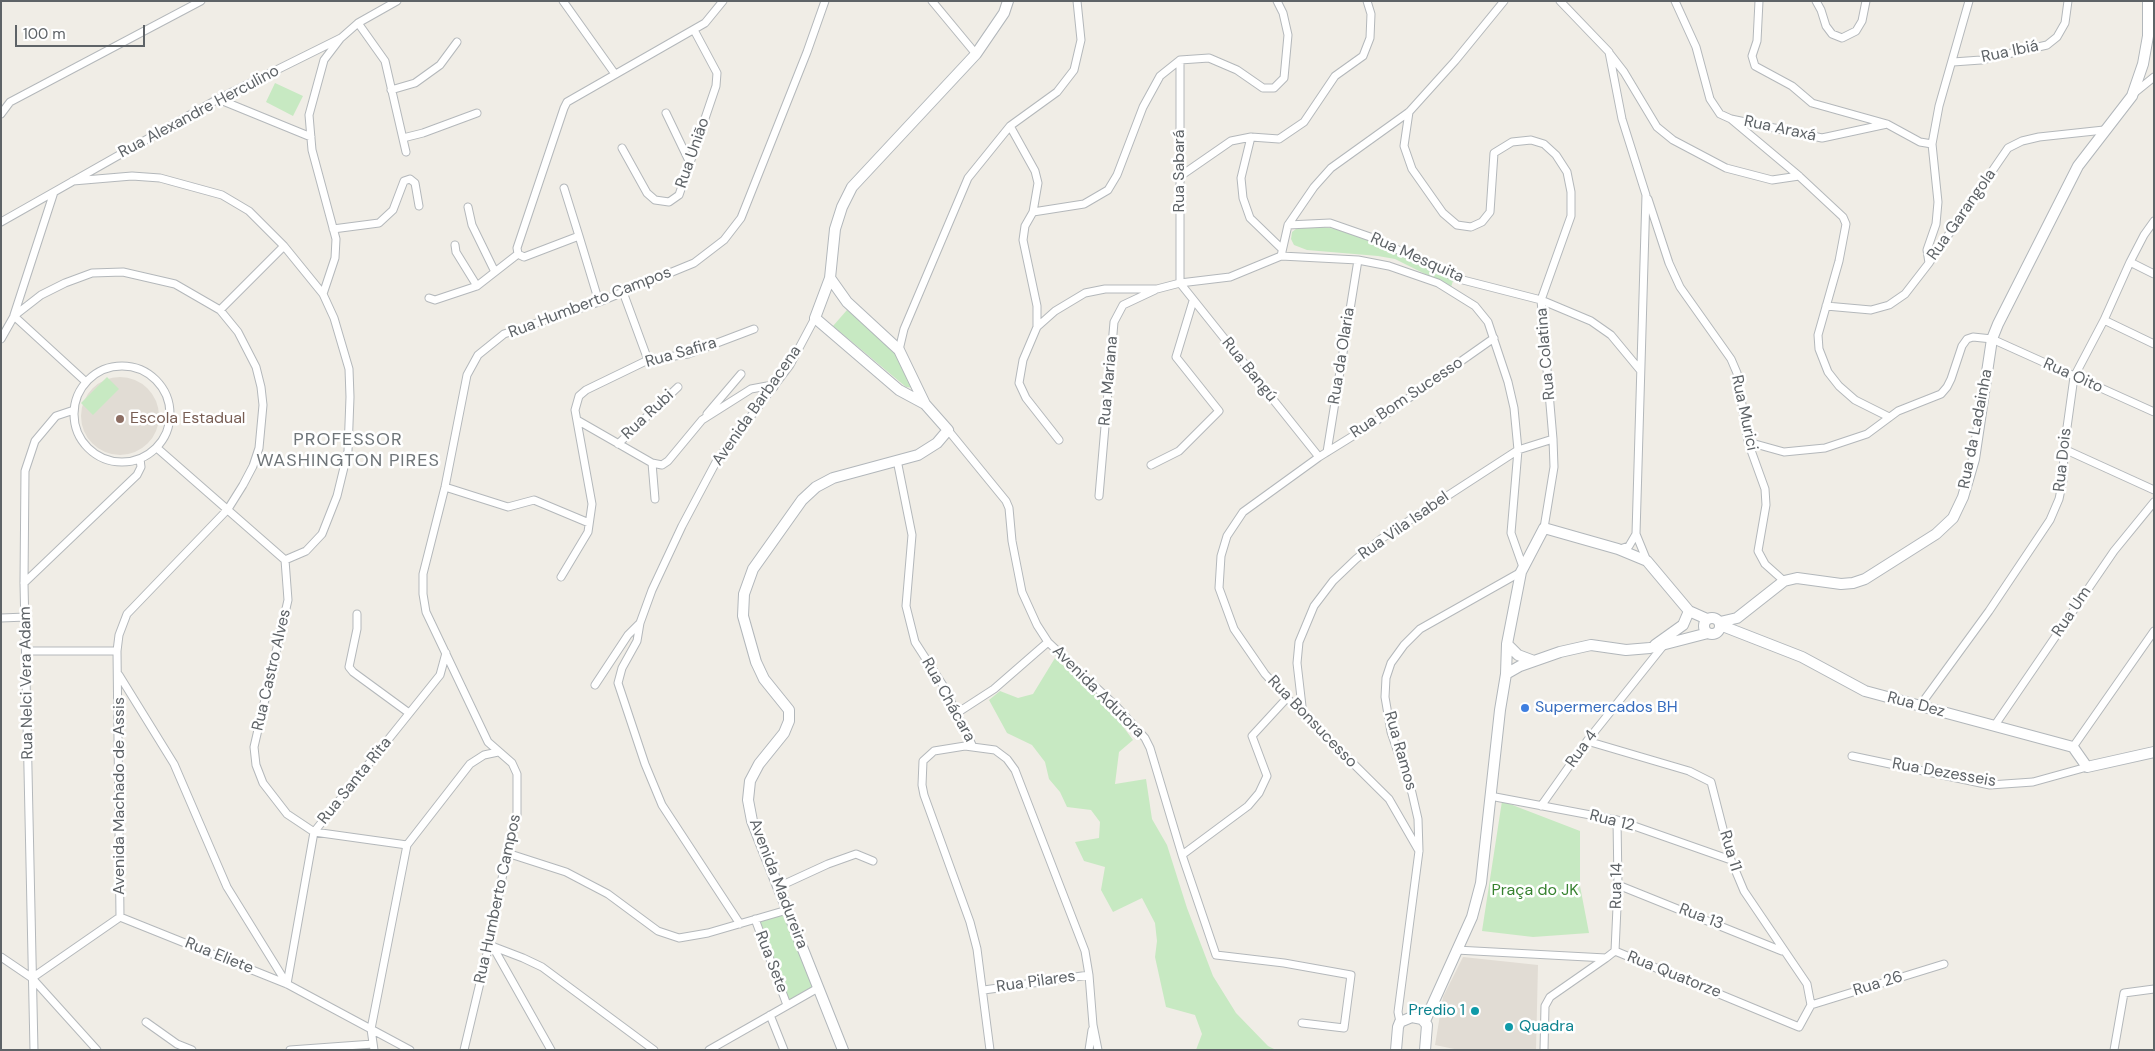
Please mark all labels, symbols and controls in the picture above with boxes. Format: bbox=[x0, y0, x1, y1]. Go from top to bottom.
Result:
scale bar bbox=[18, 15, 148, 47]
text: 100 m bbox=[23, 24, 66, 44]
street label: Rua Ibiá bbox=[1980, 37, 2040, 67]
street label: Rua Alexandre Herculino bbox=[115, 61, 283, 163]
street label: Rua Araxá bbox=[1742, 112, 1818, 146]
street label: Rua União bbox=[672, 115, 714, 191]
street label: Rua Sabará bbox=[1170, 130, 1190, 212]
street label: Rua Garangola bbox=[1924, 166, 2000, 264]
street label: Rua Mesquita bbox=[1367, 229, 1467, 287]
street label: Rua Humberto Campos bbox=[506, 263, 674, 343]
street label: Rua da Olaria bbox=[1325, 306, 1359, 406]
street label: Rua Colatina bbox=[1532, 307, 1560, 401]
street label: Rua Safira bbox=[643, 334, 719, 372]
street label: Rua Bangú bbox=[1217, 334, 1281, 406]
street label: Rua Mariana bbox=[1096, 335, 1122, 427]
street label: Avenida Barbacena bbox=[708, 342, 806, 470]
street label: Rua Bom Sucesso bbox=[1347, 353, 1467, 443]
street label: Rua Oito bbox=[2040, 354, 2106, 398]
street label: Rua da Ladainha bbox=[1955, 368, 1997, 490]
street label: Rua Murici bbox=[1727, 373, 1761, 453]
street label: Rua Rubi bbox=[618, 386, 678, 444]
place label: Escola Estadual bbox=[130, 409, 245, 429]
marker: Escola Estadual bbox=[114, 413, 126, 425]
street label: Rua Dois bbox=[2050, 427, 2076, 493]
district label: PROFESSOR WASHINGTON PIRES bbox=[254, 429, 442, 472]
street label: Rua Vila Isabel bbox=[1355, 488, 1453, 564]
street label: Rua Um bbox=[2048, 583, 2096, 641]
street label: Rua Nelci Vera Adam bbox=[16, 606, 38, 760]
street label: Rua Castro Alves bbox=[249, 607, 295, 733]
street label: Avenida Adutora bbox=[1048, 642, 1148, 742]
street label: Rua Chácara bbox=[917, 654, 979, 746]
street label: Rua Bonsucesso bbox=[1263, 672, 1361, 772]
street label: Rua Dez bbox=[1885, 688, 1947, 722]
street label: Avenida Machado de Assis bbox=[110, 697, 130, 895]
place label: Supermercados BH bbox=[1535, 698, 1678, 718]
marker: Supermercados BH bbox=[1519, 702, 1531, 714]
street label: Rua Ramos bbox=[1380, 709, 1420, 793]
street label: Rua 4 bbox=[1562, 727, 1602, 771]
street label: Rua Santa Rita bbox=[314, 734, 396, 828]
street label: Rua Dezesseis bbox=[1891, 754, 1997, 792]
street label: Rua 12 bbox=[1587, 806, 1637, 836]
street label: Rua Humberto Campos bbox=[471, 813, 525, 985]
street label: Avenida Madureira bbox=[744, 816, 812, 952]
street label: Rua 11 bbox=[1715, 828, 1745, 874]
street label: Rua 14 bbox=[1607, 863, 1627, 909]
park label: Praça do JK bbox=[1491, 881, 1579, 901]
street label: Rua 13 bbox=[1676, 900, 1726, 934]
street label: Rua Sete bbox=[750, 928, 792, 996]
street label: Rua Eliete bbox=[182, 934, 256, 978]
street label: Rua Quatorze bbox=[1624, 947, 1724, 1003]
street label: Rua Pilares bbox=[995, 967, 1077, 997]
street label: Rua 26 bbox=[1851, 967, 1905, 1001]
place label: Predio 1 bbox=[1408, 1001, 1465, 1021]
marker: Predio 1 bbox=[1469, 1005, 1481, 1017]
place label: Quadra bbox=[1519, 1017, 1574, 1037]
marker: Quadra bbox=[1503, 1021, 1515, 1033]

